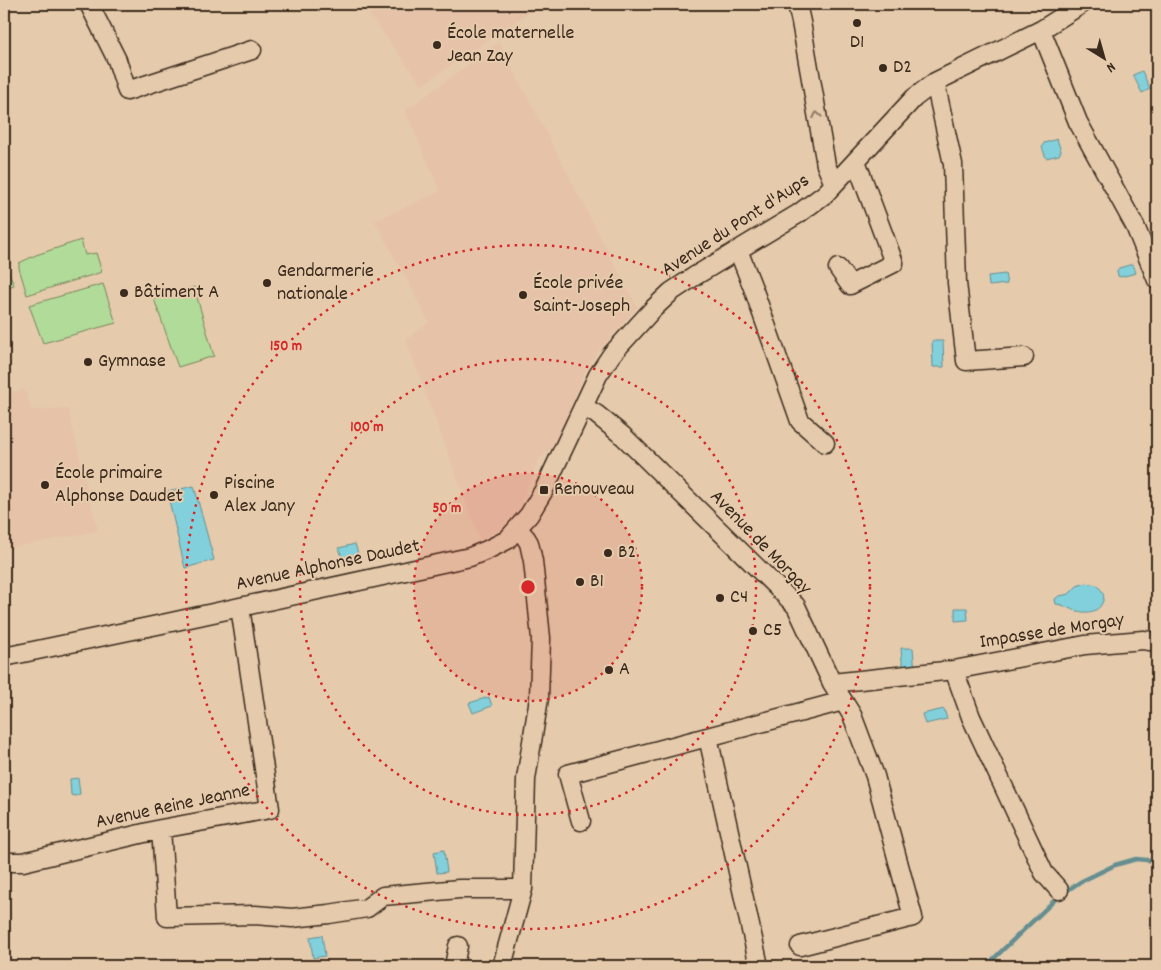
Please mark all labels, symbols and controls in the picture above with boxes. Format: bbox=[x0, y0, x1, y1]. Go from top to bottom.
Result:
marker: D1 bbox=[851, 17, 863, 29]
place label: École maternelle Jean Zay bbox=[447, 20, 574, 71]
place label: D1 bbox=[850, 29, 864, 57]
north arrow bbox=[1078, 32, 1128, 82]
marker: École maternelle Jean Zay bbox=[431, 39, 443, 51]
place label: D2 bbox=[893, 54, 912, 82]
text: N bbox=[1102, 57, 1119, 77]
marker: D2 bbox=[877, 62, 889, 74]
one-way arrow bbox=[812, 111, 823, 120]
street label: Avenue du Pont d'Aups bbox=[656, 168, 816, 284]
place label: Gendarmerie nationale bbox=[277, 258, 374, 309]
place label: École privée Saint-Joseph bbox=[533, 270, 630, 321]
marker: Gendarmerie nationale bbox=[261, 277, 273, 289]
place label: Bâtiment A bbox=[134, 279, 219, 307]
marker: Bâtiment A bbox=[118, 287, 130, 299]
marker: École privée Saint-Joseph bbox=[517, 289, 529, 301]
text: 150 m bbox=[270, 336, 302, 358]
place label: Gymnase bbox=[98, 348, 166, 376]
marker: Gymnase bbox=[82, 356, 94, 368]
text: 100 m bbox=[350, 417, 384, 439]
place label: École primaire Alphonse Daudet bbox=[55, 460, 183, 511]
place label: Piscine Alex Jany bbox=[224, 470, 295, 521]
place label: Renouveau bbox=[554, 476, 634, 504]
marker: École primaire Alphonse Daudet bbox=[39, 479, 51, 491]
marker: Renouveau bbox=[538, 484, 550, 496]
street label: Avenue de Morgay bbox=[703, 484, 818, 602]
marker: Piscine Alex Jany bbox=[208, 489, 220, 501]
text: 50 m bbox=[433, 498, 461, 520]
street label: Avenue Alphonse Daudet bbox=[234, 533, 422, 599]
place label: B2 bbox=[618, 539, 636, 567]
marker: B2 bbox=[602, 547, 614, 559]
place label: B1 bbox=[590, 568, 604, 596]
marker: B1 bbox=[574, 576, 586, 588]
centre of rings bbox=[519, 578, 537, 596]
place label: C4 bbox=[730, 584, 748, 612]
marker: C4 bbox=[714, 592, 726, 604]
street label: Impasse de Morgay bbox=[978, 607, 1127, 657]
place label: C5 bbox=[763, 617, 782, 645]
marker: C5 bbox=[747, 625, 759, 637]
place label: A bbox=[619, 656, 630, 684]
marker: A bbox=[603, 664, 615, 676]
street label: Avenue Reine Jeanne bbox=[93, 777, 253, 837]

